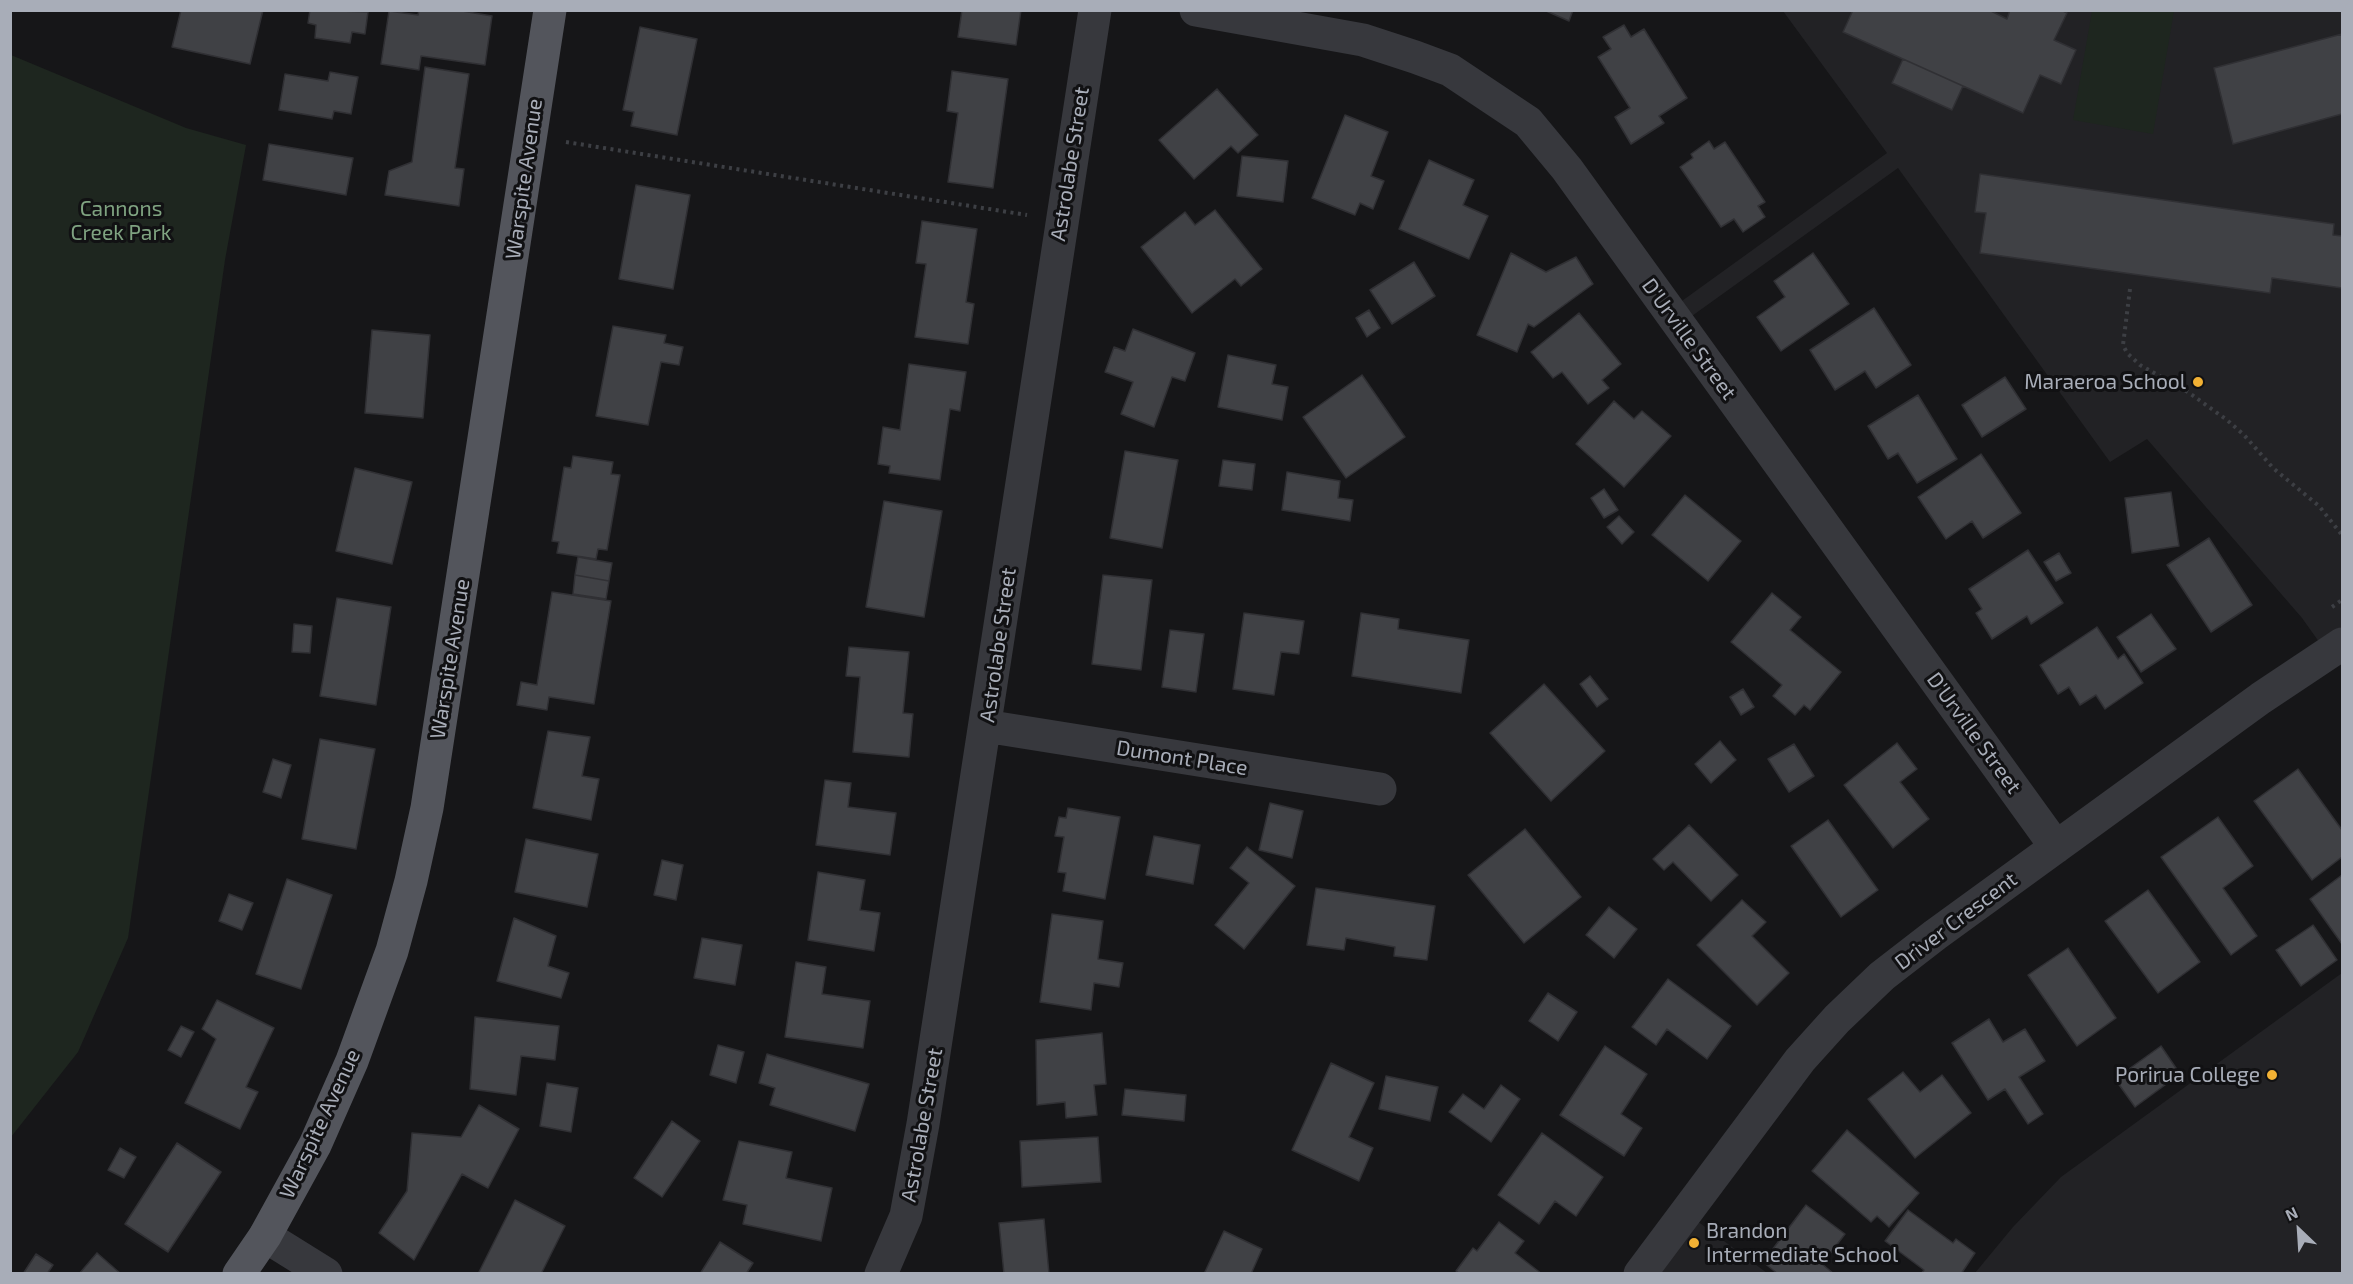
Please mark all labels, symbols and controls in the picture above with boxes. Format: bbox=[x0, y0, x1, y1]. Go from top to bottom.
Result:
street label: Astrolabe Street bbox=[1045, 85, 1095, 243]
street label: Warspite Avenue bbox=[500, 97, 548, 261]
park label: Cannons Creek Park bbox=[71, 196, 171, 246]
street label: D'Urville Street bbox=[1637, 273, 1741, 405]
place label: Maraeroa School bbox=[2024, 369, 2186, 395]
marker: Maraeroa School bbox=[2191, 375, 2205, 389]
street label: Astrolabe Street bbox=[975, 566, 1021, 724]
street label: Warspite Avenue bbox=[425, 577, 475, 741]
street label: D'Urville Street bbox=[1922, 667, 2026, 799]
street label: Dumont Place bbox=[1115, 735, 1249, 781]
street label: Driver Crescent bbox=[1890, 867, 2022, 975]
street label: Warspite Avenue bbox=[274, 1045, 366, 1203]
street label: Astrolabe Street bbox=[896, 1046, 948, 1204]
place label: Porirua College bbox=[2115, 1062, 2260, 1088]
marker: Porirua College bbox=[2265, 1068, 2279, 1082]
north arrow bbox=[2269, 1200, 2329, 1260]
text: N bbox=[2282, 1202, 2300, 1224]
place label: Brandon Intermediate School bbox=[1706, 1218, 1898, 1268]
marker: Brandon Intermediate School bbox=[1687, 1236, 1701, 1250]

